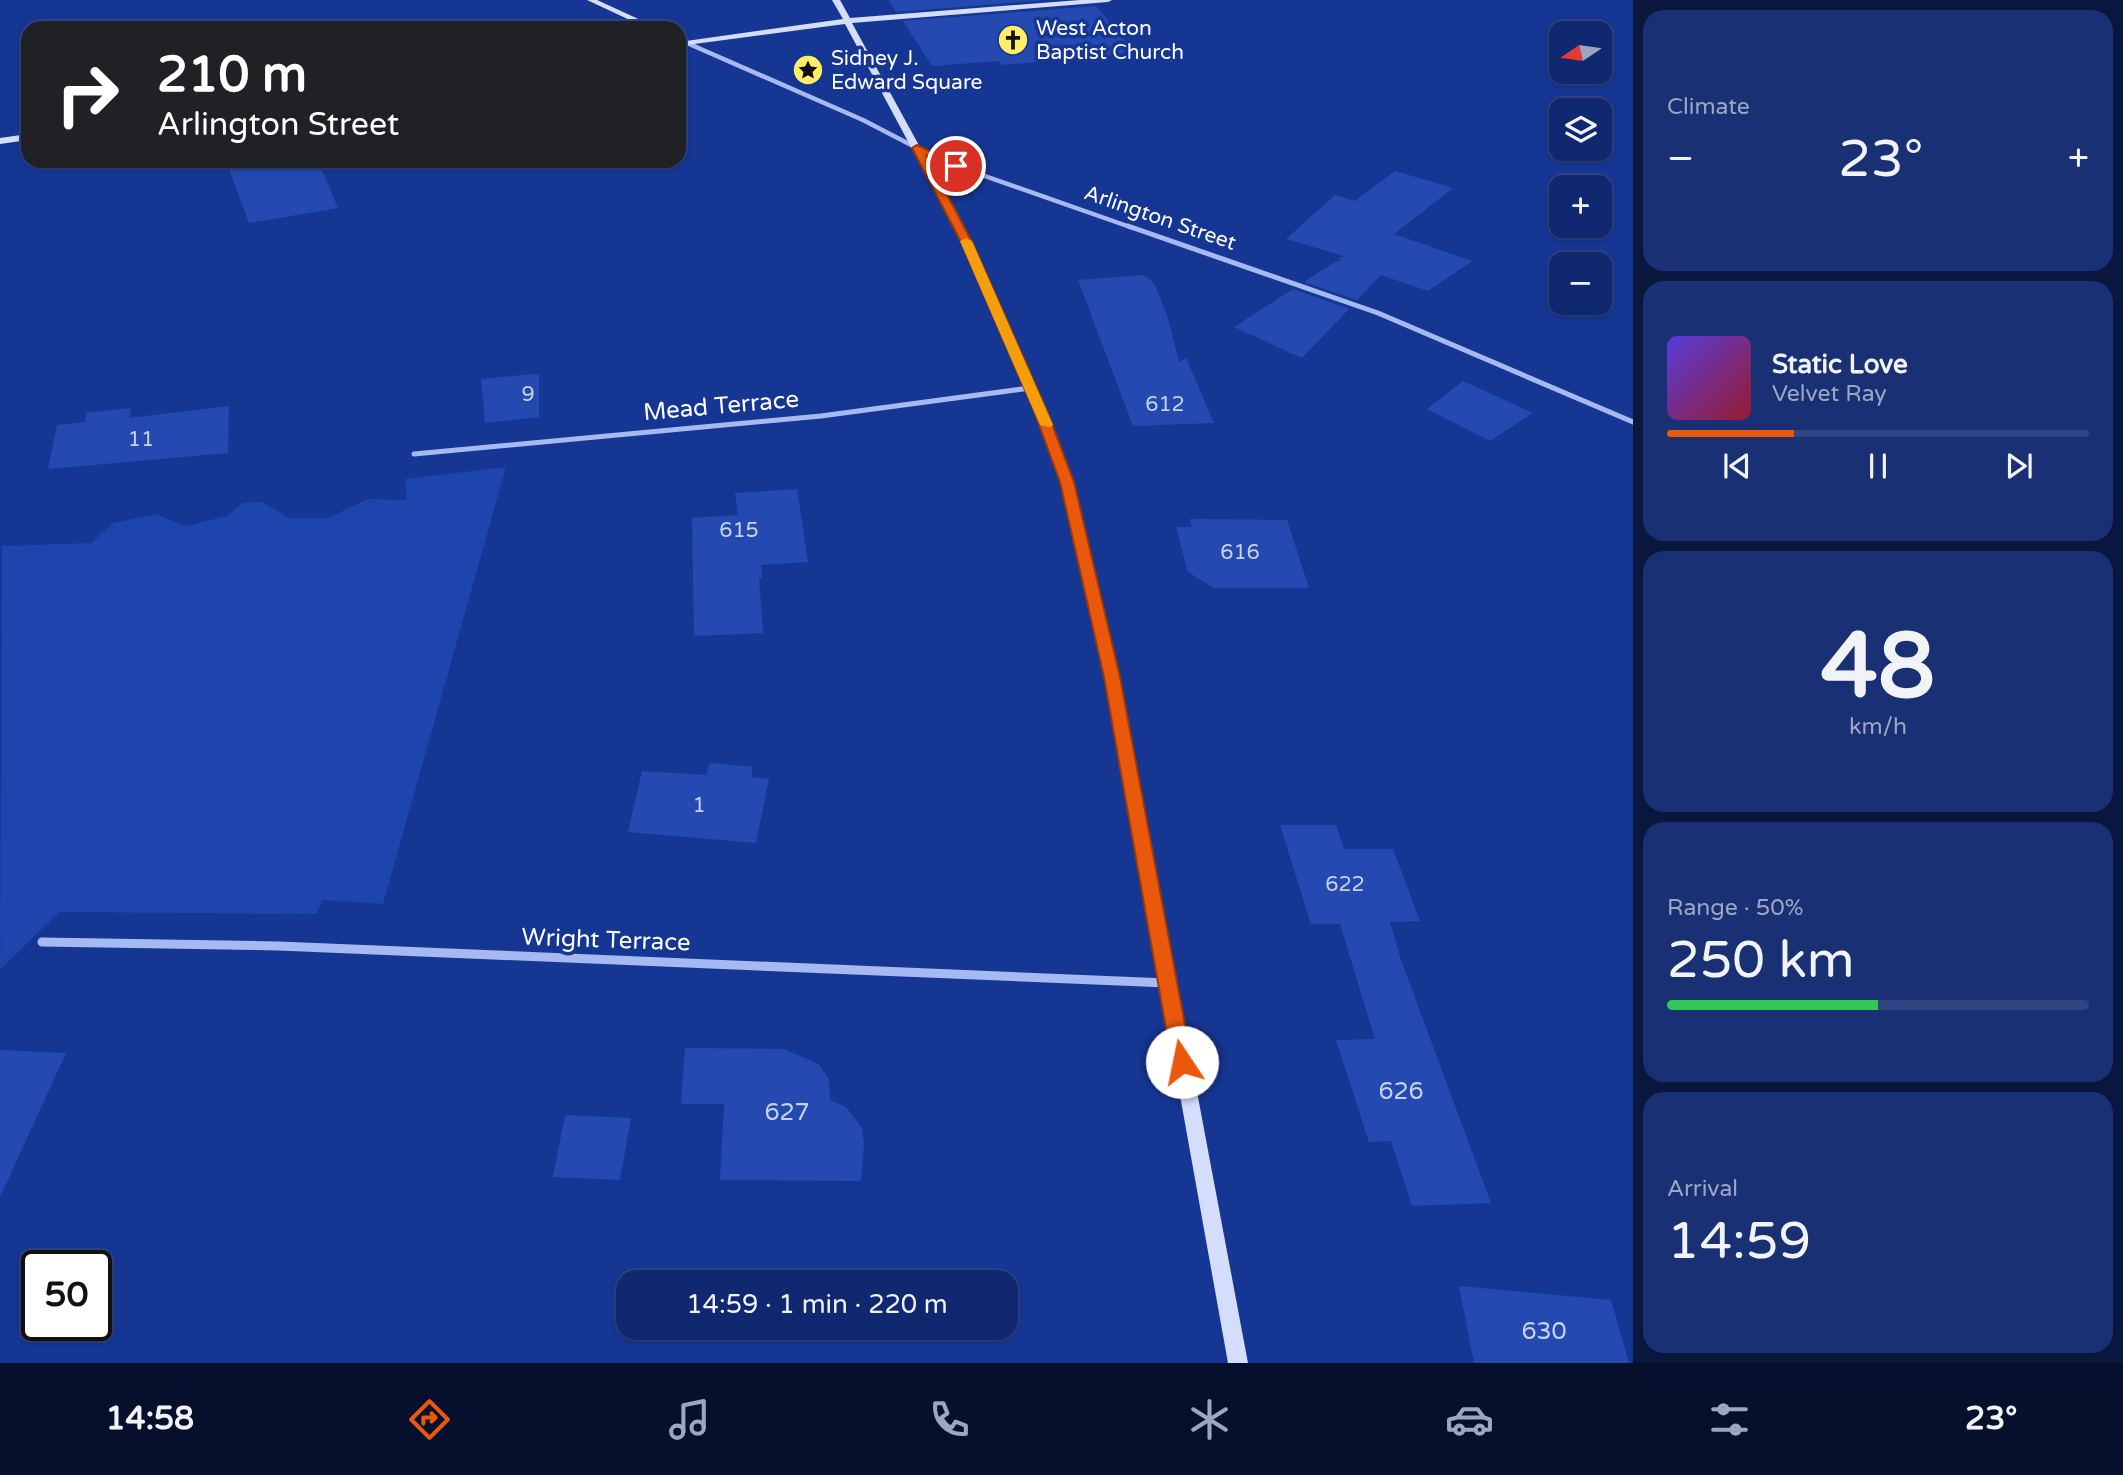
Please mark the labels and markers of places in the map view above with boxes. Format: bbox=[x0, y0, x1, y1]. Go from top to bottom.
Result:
place label: West Acton Baptist Church bbox=[1036, 16, 1184, 65]
church icon: West Acton Baptist Church bbox=[996, 23, 1030, 57]
place label: Sidney J. Edward Square bbox=[831, 46, 983, 95]
place icon: Sidney J. Edward Square bbox=[791, 53, 825, 87]
pin bbox=[926, 136, 986, 196]

